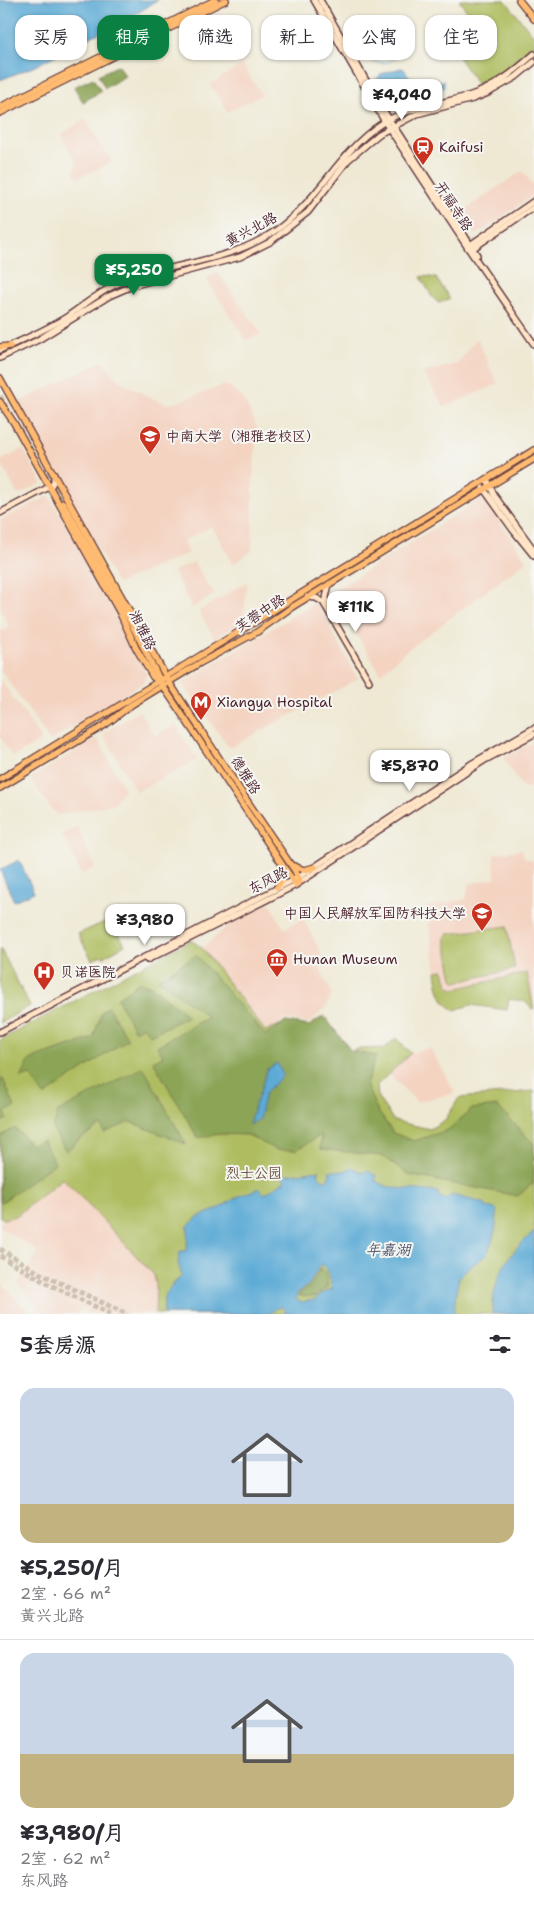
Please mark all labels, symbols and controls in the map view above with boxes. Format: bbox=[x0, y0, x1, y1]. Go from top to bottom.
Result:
chip: 买房 bbox=[15, 15, 87, 60]
chip: 租房 bbox=[97, 15, 169, 60]
chip: 筛选 bbox=[179, 15, 251, 60]
chip: 新上 bbox=[261, 15, 333, 60]
chip: 公寓 bbox=[343, 15, 415, 60]
chip: 住宅 bbox=[425, 15, 497, 60]
pin: ¥4,040 bbox=[361, 78, 443, 121]
text: ¥4,040 bbox=[372, 84, 432, 105]
station icon: Kaifusi bbox=[411, 135, 435, 166]
place label: Kaifusi bbox=[439, 138, 484, 156]
street label: 开福寺路 bbox=[431, 178, 477, 234]
street label: 黄兴北路 bbox=[222, 208, 280, 250]
pin: ¥5,250 bbox=[93, 254, 175, 296]
text: ¥5,250 bbox=[105, 259, 163, 280]
school or university icon: 中南大学（湘雅老校区） bbox=[138, 424, 162, 455]
place label: 中南大学（湘雅老校区） bbox=[166, 427, 320, 445]
street label: 芙蓉中路 bbox=[232, 590, 288, 636]
pin: ¥11K bbox=[326, 590, 386, 633]
text: ¥11K bbox=[338, 596, 374, 617]
street label: 湘雅路 bbox=[126, 607, 160, 653]
metro station icon: Xiangya Hospital bbox=[189, 690, 213, 721]
place label: Xiangya Hospital bbox=[217, 693, 333, 711]
pin: ¥5,870 bbox=[369, 750, 451, 792]
street label: 德雅路 bbox=[227, 752, 265, 798]
text: ¥5,870 bbox=[381, 755, 439, 776]
street label: 东风路 bbox=[245, 862, 291, 898]
school or university icon: 中国人民解放军国防科技大学 bbox=[470, 901, 494, 932]
pin: ¥3,980 bbox=[104, 904, 186, 946]
place label: 中国人民解放军国防科技大学 bbox=[284, 904, 466, 922]
text: ¥3,980 bbox=[116, 909, 174, 930]
museum icon: Hunan Museum bbox=[265, 947, 289, 978]
place label: Hunan Museum bbox=[293, 950, 398, 968]
hospital icon: 贝诺医院 bbox=[32, 960, 56, 991]
place label: 贝诺医院 bbox=[60, 963, 116, 981]
park label: 烈士公园 bbox=[226, 1164, 282, 1182]
water label: 年嘉湖 bbox=[365, 1240, 412, 1260]
icon: filters bbox=[486, 1330, 514, 1358]
text: 5套房源 bbox=[20, 1331, 96, 1359]
icon: home bbox=[222, 1420, 312, 1510]
text: ¥5,250/月 bbox=[20, 1554, 124, 1582]
text: 2室 · 66 m² bbox=[20, 1583, 111, 1604]
text: 黄兴北路 bbox=[20, 1605, 84, 1626]
icon: home bbox=[222, 1686, 312, 1776]
text: ¥3,980/月 bbox=[20, 1819, 125, 1847]
text: 2室 · 62 m² bbox=[20, 1848, 111, 1869]
text: 东风路 bbox=[20, 1870, 68, 1891]

